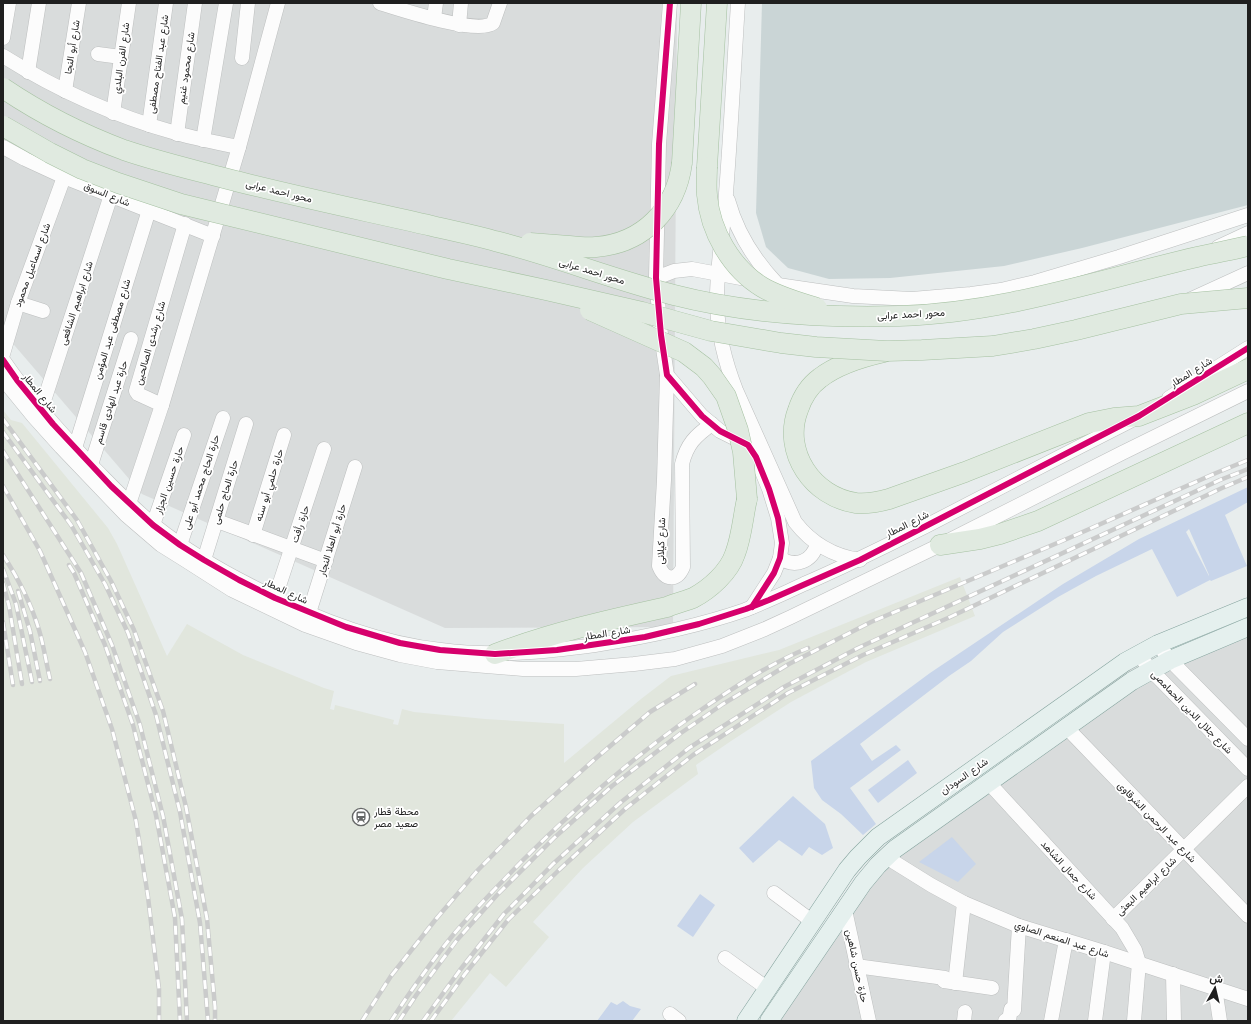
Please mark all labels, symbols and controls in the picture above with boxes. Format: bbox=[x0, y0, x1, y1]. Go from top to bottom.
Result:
street label: شارع عبد الفتاح مصطفى bbox=[146, 14, 171, 114]
street label: شارع أبو النجا bbox=[62, 19, 83, 75]
street label: شارع الفرن البلدي bbox=[111, 22, 134, 95]
street label: شارع محمود غنيم bbox=[176, 31, 198, 105]
street label: محور احمد عرابى bbox=[244, 177, 313, 206]
street label: شارع السوق bbox=[82, 180, 132, 209]
street label: شارع اسماعيل محمود bbox=[12, 221, 53, 309]
street label: محور احمد عرابى bbox=[558, 256, 626, 287]
street label: شارع ابراهيم الشافعى bbox=[57, 260, 96, 347]
street label: شارع مصطفى عبد المؤمن bbox=[91, 277, 134, 381]
street label: شارع رشدى الصالحين bbox=[133, 300, 168, 387]
street label: محور احمد عرابى bbox=[877, 307, 945, 322]
street label: شارع المطار bbox=[1167, 355, 1215, 391]
street label: حارة عبد الهادى قاسم bbox=[92, 359, 131, 445]
street label: شارع المطار bbox=[19, 370, 59, 416]
street label: حارة الحاج محمد أبو على bbox=[180, 433, 223, 531]
street label: حارة حسين الجزار bbox=[152, 445, 187, 516]
street label: حارة حلمي أبو سنه bbox=[253, 447, 288, 523]
street label: حارة الحاج حلمى bbox=[210, 458, 241, 526]
street label: حارة أبو العلا النجار bbox=[315, 502, 349, 579]
street label: حارة رأفت bbox=[289, 503, 312, 545]
street label: شارع المطار bbox=[883, 508, 931, 541]
street label: شارع كيلانى bbox=[655, 517, 668, 565]
street label: شارع المطار bbox=[261, 576, 310, 607]
street label: شارع المطار bbox=[582, 624, 631, 643]
street label: شارع جلال الدين الحمامصى bbox=[1149, 668, 1235, 757]
street label: شارع السودان bbox=[938, 756, 991, 797]
street label: شارع عبد الرحمن الشرقاوى bbox=[1115, 779, 1198, 865]
place label: محطة قطار صعيد مصر bbox=[373, 806, 419, 830]
station icon: محطة قطار صعيد مصر bbox=[351, 807, 371, 827]
street label: شارع جمال الشاهد bbox=[1038, 838, 1099, 903]
street label: شارع ابراهيم البعثى bbox=[1114, 854, 1179, 918]
street label: شارع عبد المنعم الصاوي bbox=[1012, 919, 1111, 962]
street label: حارة حسن شاهين bbox=[843, 928, 870, 1004]
north arrow bbox=[1195, 968, 1235, 1008]
text: ش bbox=[1209, 971, 1224, 986]

